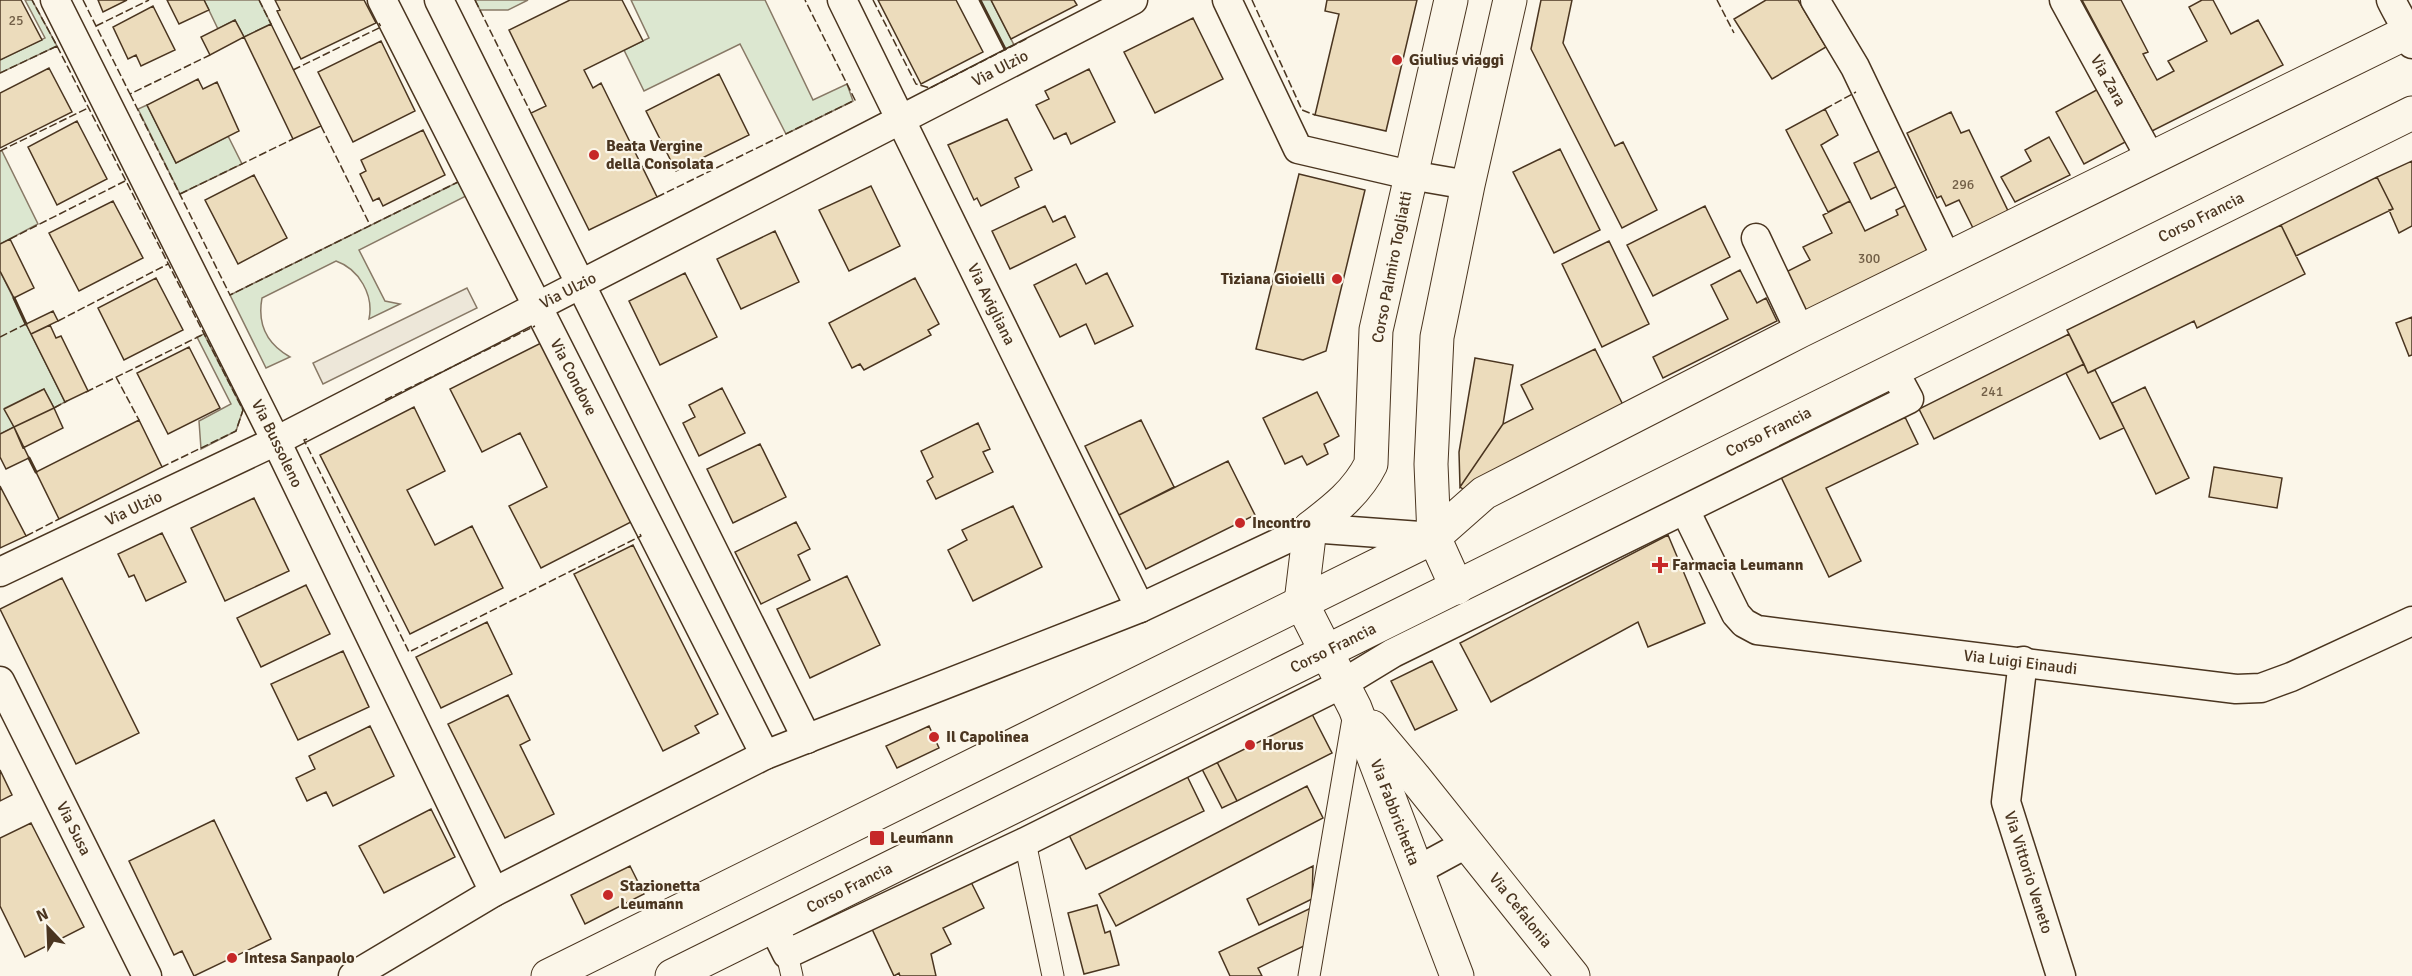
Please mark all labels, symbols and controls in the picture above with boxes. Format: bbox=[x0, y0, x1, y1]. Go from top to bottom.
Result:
house number: 25 bbox=[8, 12, 24, 29]
street label: Via Ulzio bbox=[969, 46, 1032, 91]
place label: Giulius viaggi bbox=[1409, 50, 1504, 70]
street label: Via Zara bbox=[2086, 51, 2130, 110]
marker: Giulius viaggi bbox=[1390, 53, 1404, 67]
place label: Beata Vergine della Consolata bbox=[606, 136, 714, 174]
marker: Beata Vergine della Consolata bbox=[587, 148, 601, 162]
house number: 296 bbox=[1952, 176, 1974, 193]
street label: Corso Francia bbox=[2155, 188, 2248, 247]
street label: Corso Palmiro Togliatti bbox=[1367, 189, 1417, 345]
house number: 300 bbox=[1858, 250, 1880, 267]
street label: Via Avigliana bbox=[963, 260, 1020, 349]
street label: Via Ulzio bbox=[537, 268, 600, 313]
place label: Tiziana Gioielli bbox=[1221, 269, 1325, 289]
marker: Tiziana Gioielli bbox=[1330, 272, 1344, 286]
street label: Via Condove bbox=[546, 335, 601, 419]
house number: 241 bbox=[1981, 383, 2003, 400]
street label: Via Bussoleno bbox=[247, 396, 307, 491]
street label: Corso Francia bbox=[1722, 402, 1815, 462]
street label: Via Ulzio bbox=[102, 486, 165, 531]
place label: Incontro bbox=[1252, 513, 1311, 533]
marker: Incontro bbox=[1233, 516, 1247, 530]
place label: Farmacia Leumann bbox=[1672, 555, 1804, 575]
marker: Farmacia Leumann bbox=[1653, 558, 1667, 572]
street label: Corso Francia bbox=[1287, 618, 1379, 678]
street label: Via Luigi Einaudi bbox=[1962, 646, 2078, 679]
place label: Il Capolinea bbox=[946, 727, 1029, 747]
marker: Il Capolinea bbox=[927, 730, 941, 744]
place label: Horus bbox=[1262, 735, 1304, 755]
marker: Horus bbox=[1243, 738, 1257, 752]
street label: Via Fabbrichetta bbox=[1365, 756, 1424, 868]
street label: Via Susa bbox=[52, 798, 95, 859]
street label: Via Vittorio Veneto bbox=[2000, 809, 2057, 936]
place label: Leumann bbox=[890, 828, 954, 848]
marker: Leumann bbox=[868, 829, 886, 847]
street label: Corso Francia bbox=[803, 858, 896, 918]
street label: Via Cefalonia bbox=[1485, 869, 1557, 952]
place label: Stazionetta Leumann bbox=[620, 876, 700, 914]
marker: Stazionetta Leumann bbox=[601, 888, 615, 902]
north arrow bbox=[18, 898, 78, 958]
text: N bbox=[33, 904, 52, 926]
place label: Intesa Sanpaolo bbox=[244, 948, 355, 968]
marker: Intesa Sanpaolo bbox=[225, 951, 239, 965]

